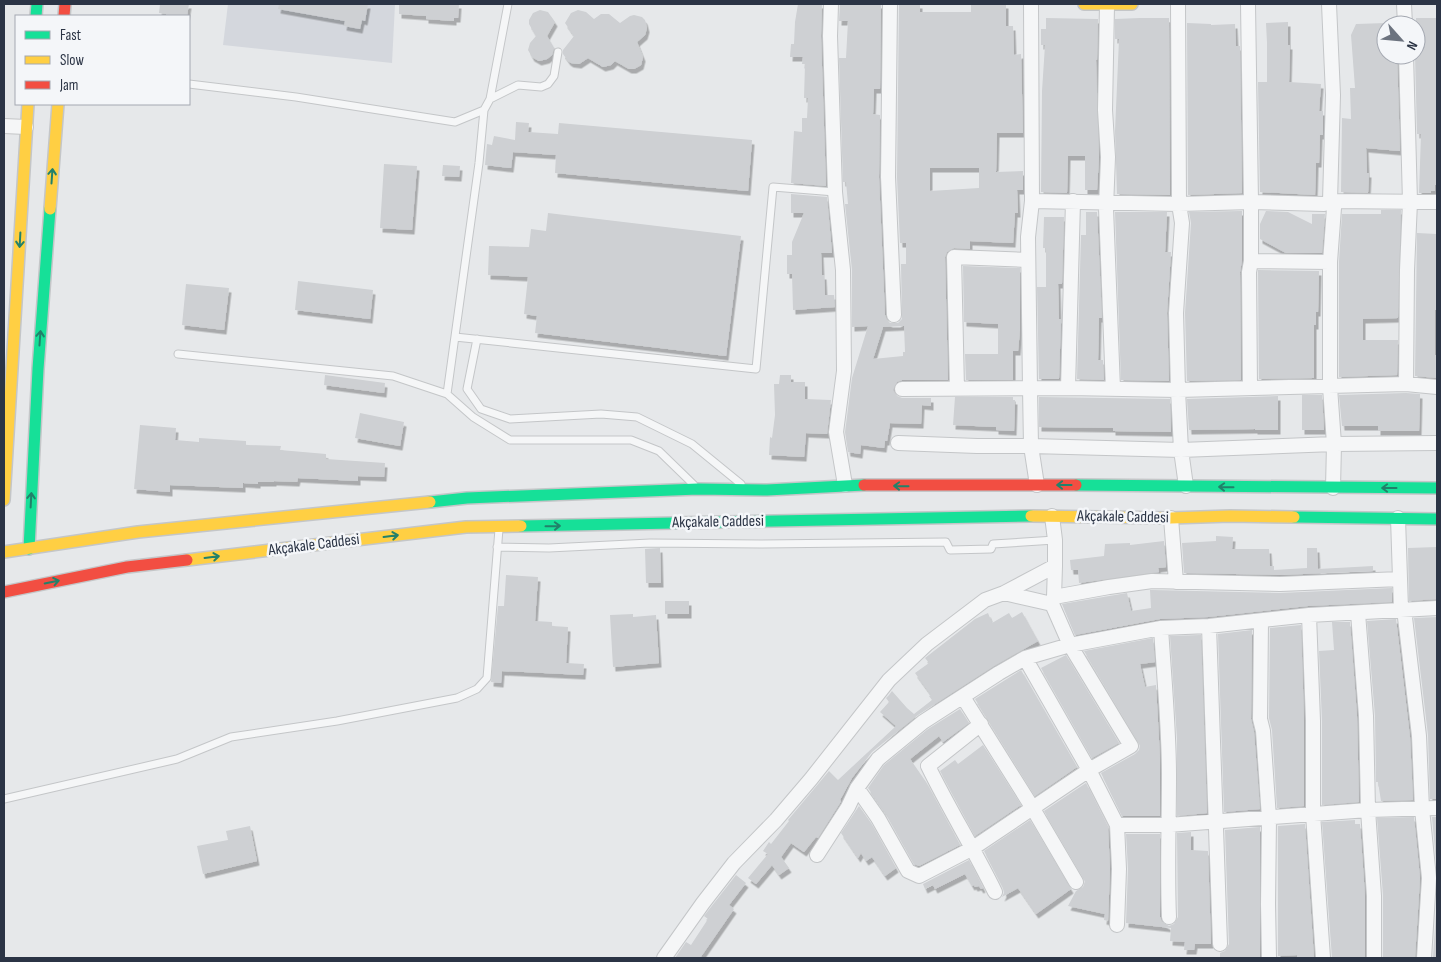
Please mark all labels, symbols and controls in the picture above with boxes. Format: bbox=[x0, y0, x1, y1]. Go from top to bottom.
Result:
legend bbox=[15, 15, 190, 105]
north arrow bbox=[1376, 15, 1426, 65]
text: Fast bbox=[60, 26, 82, 45]
text: N bbox=[1403, 38, 1421, 53]
text: Slow bbox=[60, 51, 84, 70]
text: Jam bbox=[59, 76, 78, 95]
one-way arrow bbox=[48, 168, 57, 184]
one-way arrow bbox=[16, 232, 25, 248]
one-way arrow bbox=[36, 330, 45, 346]
one-way arrow bbox=[1056, 480, 1072, 490]
one-way arrow bbox=[893, 481, 910, 491]
one-way arrow bbox=[1218, 482, 1234, 492]
one-way arrow bbox=[1381, 483, 1397, 493]
one-way arrow bbox=[26, 492, 35, 508]
street label: Akçakale Caddesi bbox=[1076, 507, 1169, 527]
street label: Akçakale Caddesi bbox=[671, 512, 764, 532]
one-way arrow bbox=[544, 521, 560, 530]
street label: Akçakale Caddesi bbox=[266, 530, 361, 560]
one-way arrow bbox=[382, 531, 398, 541]
one-way arrow bbox=[204, 552, 220, 562]
one-way arrow bbox=[43, 577, 59, 586]

